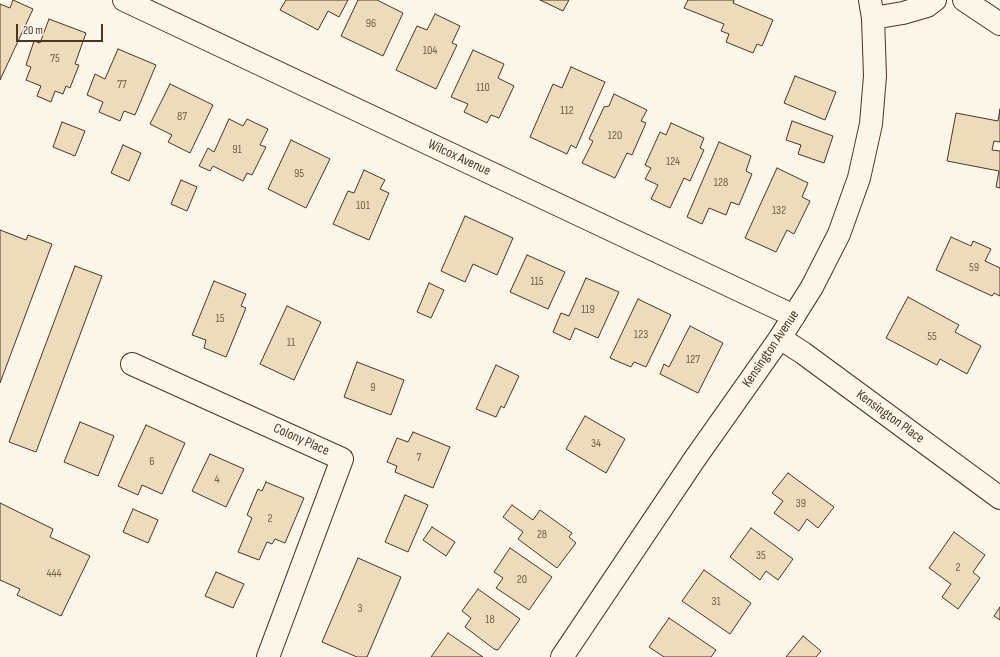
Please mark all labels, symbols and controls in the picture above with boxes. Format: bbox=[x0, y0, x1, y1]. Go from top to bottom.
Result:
scale bar bbox=[18, 16, 105, 42]
house number: 96 bbox=[366, 17, 376, 31]
text: 20 m bbox=[23, 23, 43, 38]
house number: 104 bbox=[423, 44, 437, 58]
house number: 75 bbox=[50, 52, 60, 66]
house number: 77 bbox=[117, 78, 127, 92]
house number: 110 bbox=[476, 81, 490, 95]
house number: 112 bbox=[560, 104, 574, 118]
house number: 87 bbox=[177, 110, 187, 124]
house number: 120 bbox=[608, 129, 622, 143]
street label: Wilcox Avenue bbox=[425, 136, 493, 180]
house number: 91 bbox=[232, 143, 242, 157]
house number: 124 bbox=[666, 155, 680, 169]
house number: 95 bbox=[294, 167, 304, 181]
house number: 128 bbox=[714, 176, 728, 190]
house number: 101 bbox=[356, 199, 370, 213]
house number: 132 bbox=[772, 204, 786, 218]
house number: 59 bbox=[969, 261, 979, 275]
house number: 115 bbox=[530, 275, 544, 289]
house number: 119 bbox=[581, 303, 595, 317]
street label: Kensington Avenue bbox=[739, 307, 803, 391]
house number: 15 bbox=[215, 312, 225, 326]
house number: 123 bbox=[634, 328, 648, 342]
house number: 55 bbox=[927, 330, 937, 344]
house number: 11 bbox=[287, 336, 295, 350]
house number: 127 bbox=[686, 353, 700, 367]
house number: 9 bbox=[370, 381, 376, 395]
street label: Kensington Place bbox=[853, 387, 927, 447]
street label: Colony Place bbox=[270, 420, 332, 460]
house number: 34 bbox=[591, 437, 601, 451]
house number: 7 bbox=[417, 451, 421, 465]
house number: 6 bbox=[149, 455, 155, 469]
house number: 4 bbox=[214, 473, 220, 487]
house number: 39 bbox=[796, 497, 806, 511]
house number: 2 bbox=[268, 512, 272, 526]
house number: 28 bbox=[537, 528, 547, 542]
house number: 35 bbox=[756, 549, 766, 563]
house number: 2 bbox=[956, 561, 960, 575]
house number: 444 bbox=[46, 567, 62, 581]
house number: 20 bbox=[517, 573, 527, 587]
house number: 31 bbox=[711, 595, 721, 609]
house number: 3 bbox=[357, 602, 363, 616]
house number: 18 bbox=[485, 613, 495, 627]

